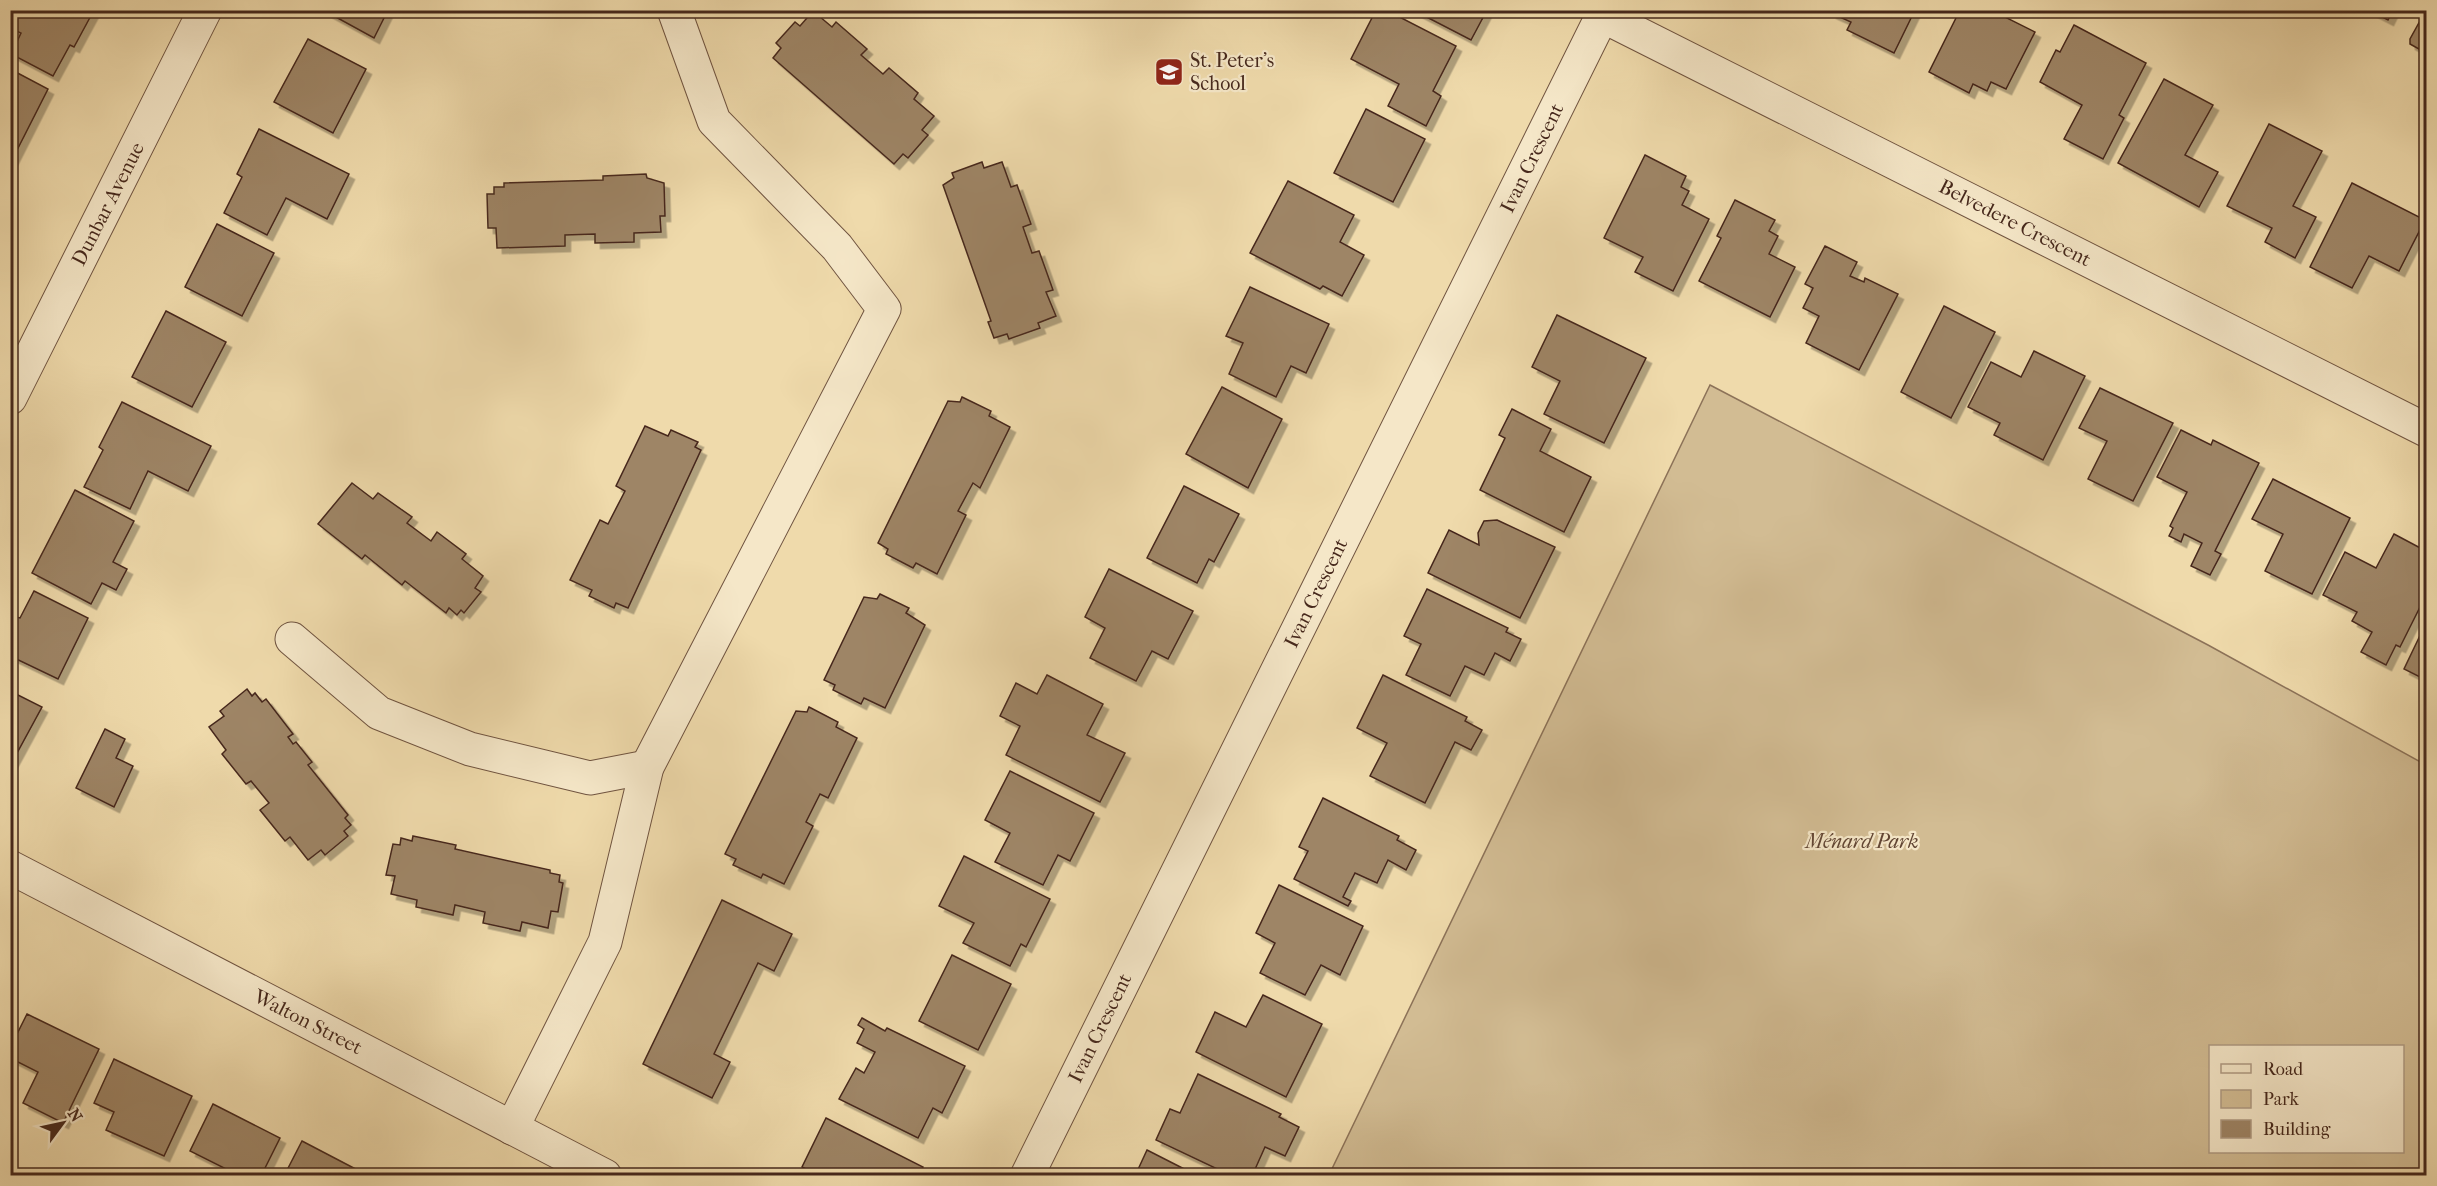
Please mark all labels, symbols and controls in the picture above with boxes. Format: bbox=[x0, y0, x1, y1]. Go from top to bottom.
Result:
place label: St. Peter's School bbox=[1190, 49, 1274, 95]
school or university icon: St. Peter's School bbox=[1153, 56, 1185, 88]
street label: Ivan Crescent bbox=[1496, 100, 1568, 216]
street label: Dunbar Avenue bbox=[67, 138, 149, 269]
street label: Belvedere Crescent bbox=[1935, 175, 2095, 271]
street label: Ivan Crescent bbox=[1280, 535, 1352, 651]
park label: Ménard Park bbox=[1804, 830, 1918, 853]
street label: Ivan Crescent bbox=[1064, 970, 1136, 1086]
street label: Walton Street bbox=[249, 984, 366, 1059]
legend bbox=[2209, 1045, 2404, 1153]
text: Road bbox=[2263, 1059, 2303, 1080]
text: Park bbox=[2263, 1089, 2300, 1110]
north arrow bbox=[33, 1093, 93, 1153]
text: N bbox=[64, 1105, 87, 1126]
text: Building bbox=[2263, 1119, 2331, 1140]

